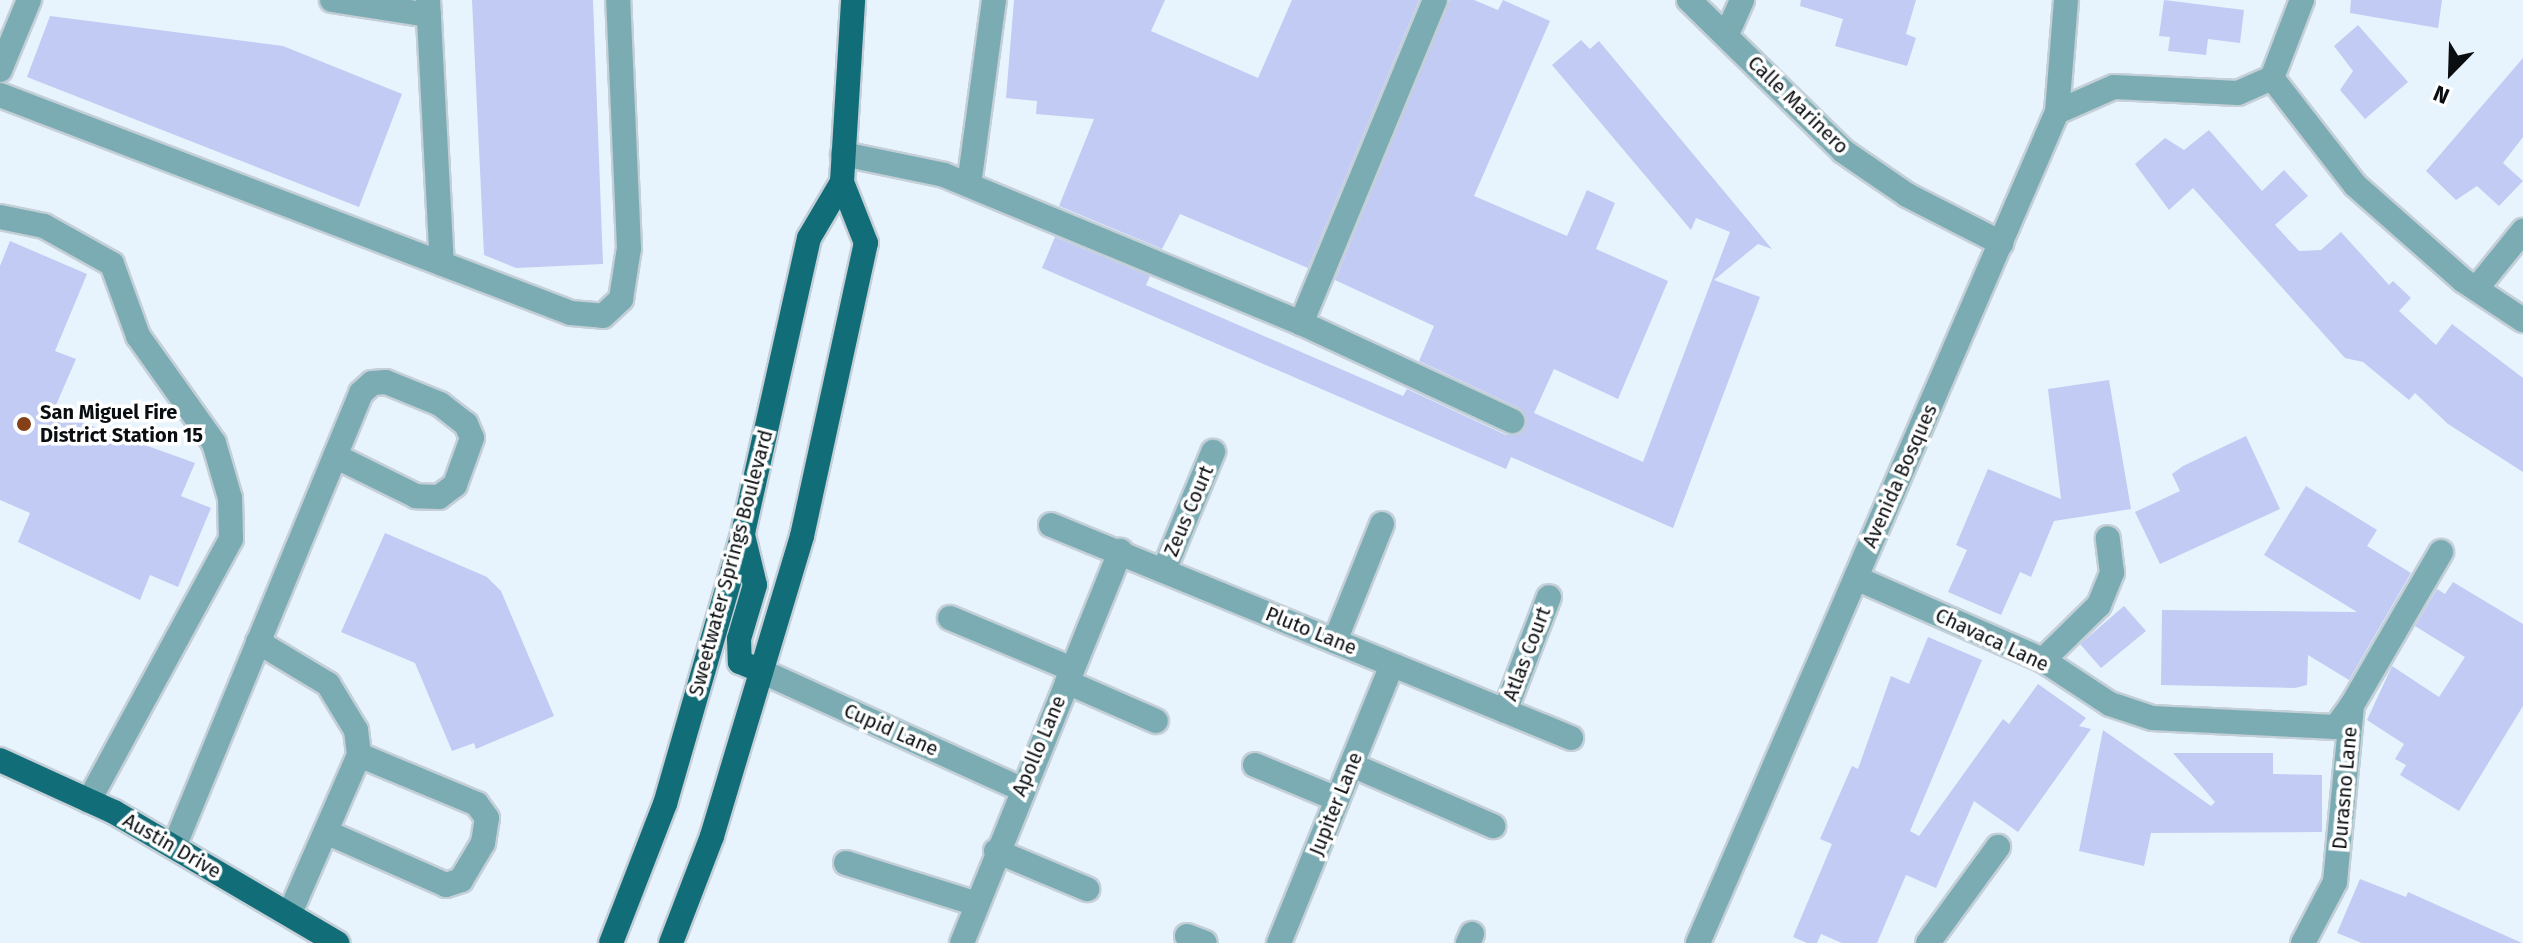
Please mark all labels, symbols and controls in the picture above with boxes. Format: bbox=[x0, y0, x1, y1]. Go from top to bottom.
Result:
north arrow bbox=[2411, 32, 2491, 112]
street label: Calle Marinero bbox=[1743, 51, 1853, 159]
text: N bbox=[2429, 79, 2453, 110]
place label: San Miguel Fire District Station 15 bbox=[40, 400, 203, 447]
street label: Avenida Bosques bbox=[1858, 400, 1942, 552]
marker: San Miguel Fire District Station 15 bbox=[15, 415, 33, 433]
street label: Sweetwater Springs Boulevard bbox=[684, 427, 778, 699]
street label: Zeus Court bbox=[1159, 462, 1219, 560]
street label: Pluto Lane bbox=[1262, 602, 1360, 660]
street label: Chavaca Lane bbox=[1931, 603, 2053, 677]
street label: Atlas Court bbox=[1498, 604, 1556, 704]
street label: Apollo Lane bbox=[1007, 692, 1071, 800]
street label: Cupid Lane bbox=[840, 699, 942, 761]
street label: Durasno Lane bbox=[2328, 725, 2362, 851]
street label: Jupiter Lane bbox=[1304, 749, 1368, 859]
street label: Austin Drive bbox=[119, 808, 225, 884]

